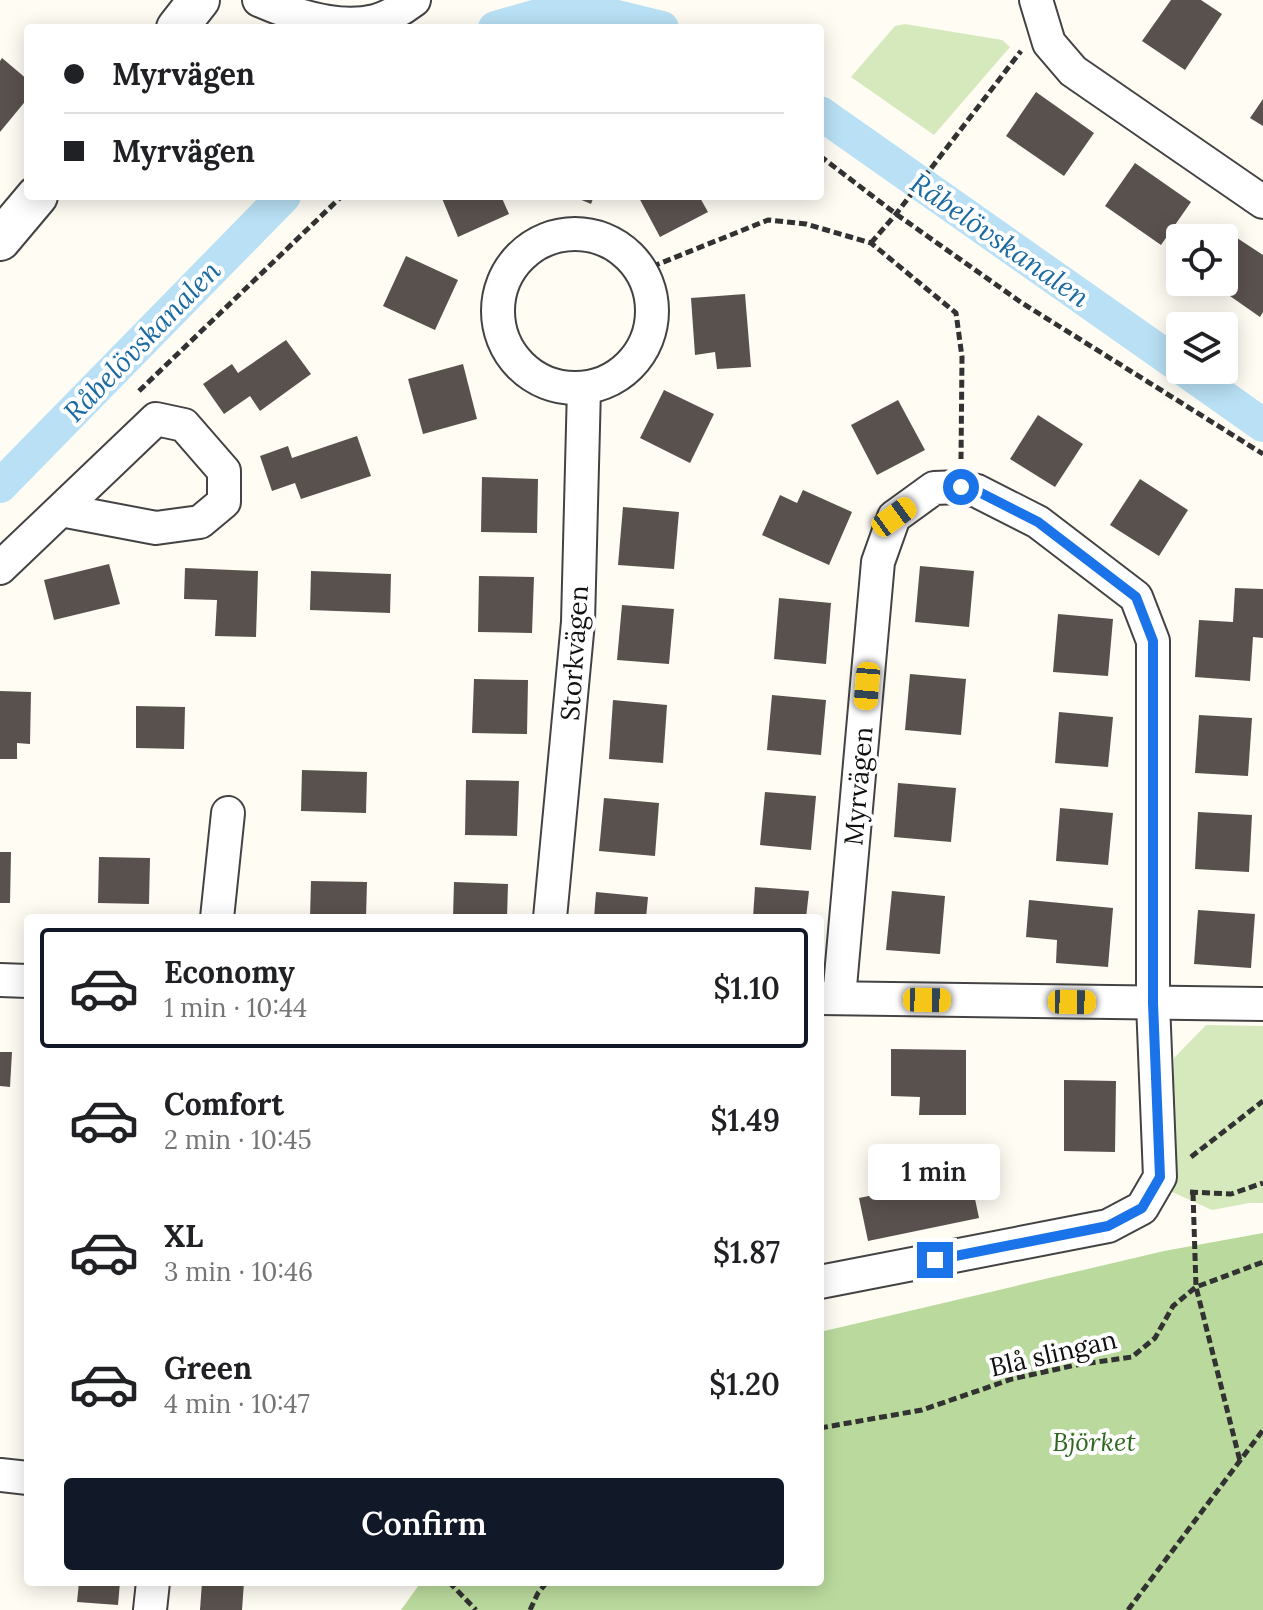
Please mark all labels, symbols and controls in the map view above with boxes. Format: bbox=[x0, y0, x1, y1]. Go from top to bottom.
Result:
text: Myrvägen bbox=[112, 55, 255, 93]
text: Myrvägen bbox=[112, 132, 255, 170]
water label: Råbelövskanalen bbox=[903, 165, 1097, 315]
map controls bbox=[1166, 224, 1238, 384]
button: locate bbox=[1166, 224, 1238, 296]
water label: Råbelövskanalen bbox=[56, 253, 228, 429]
button: layers bbox=[1166, 312, 1238, 384]
route start bbox=[943, 469, 979, 505]
car bbox=[868, 493, 920, 541]
street label: Storkvägen bbox=[553, 584, 595, 722]
car bbox=[853, 661, 881, 711]
street label: Myrvägen bbox=[836, 725, 880, 847]
icon: car bbox=[68, 952, 140, 1024]
text: Economy bbox=[164, 953, 295, 991]
text: $1.10 bbox=[713, 969, 780, 1007]
car bbox=[903, 988, 951, 1012]
car bbox=[1048, 990, 1096, 1014]
text: 1 min · 10:44 bbox=[164, 991, 307, 1024]
icon: car bbox=[68, 1084, 140, 1156]
text: Comfort bbox=[164, 1085, 284, 1123]
text: $1.49 bbox=[710, 1101, 780, 1139]
text: 2 min · 10:45 bbox=[164, 1123, 312, 1156]
callout: 1 min bbox=[869, 1144, 1001, 1200]
text: 1 min bbox=[901, 1155, 967, 1188]
icon: car bbox=[68, 1216, 140, 1288]
text: XL bbox=[164, 1217, 203, 1255]
text: $1.87 bbox=[713, 1233, 780, 1271]
route end bbox=[917, 1242, 953, 1278]
text: 3 min · 10:46 bbox=[164, 1255, 313, 1288]
street label: Blå slingan bbox=[986, 1322, 1120, 1384]
icon: car bbox=[68, 1348, 140, 1420]
text: Green bbox=[164, 1349, 252, 1387]
text: $1.20 bbox=[709, 1365, 780, 1403]
text: 4 min · 10:47 bbox=[164, 1387, 310, 1420]
park label: Björket bbox=[1052, 1425, 1136, 1458]
button: Confirm bbox=[64, 1478, 784, 1570]

